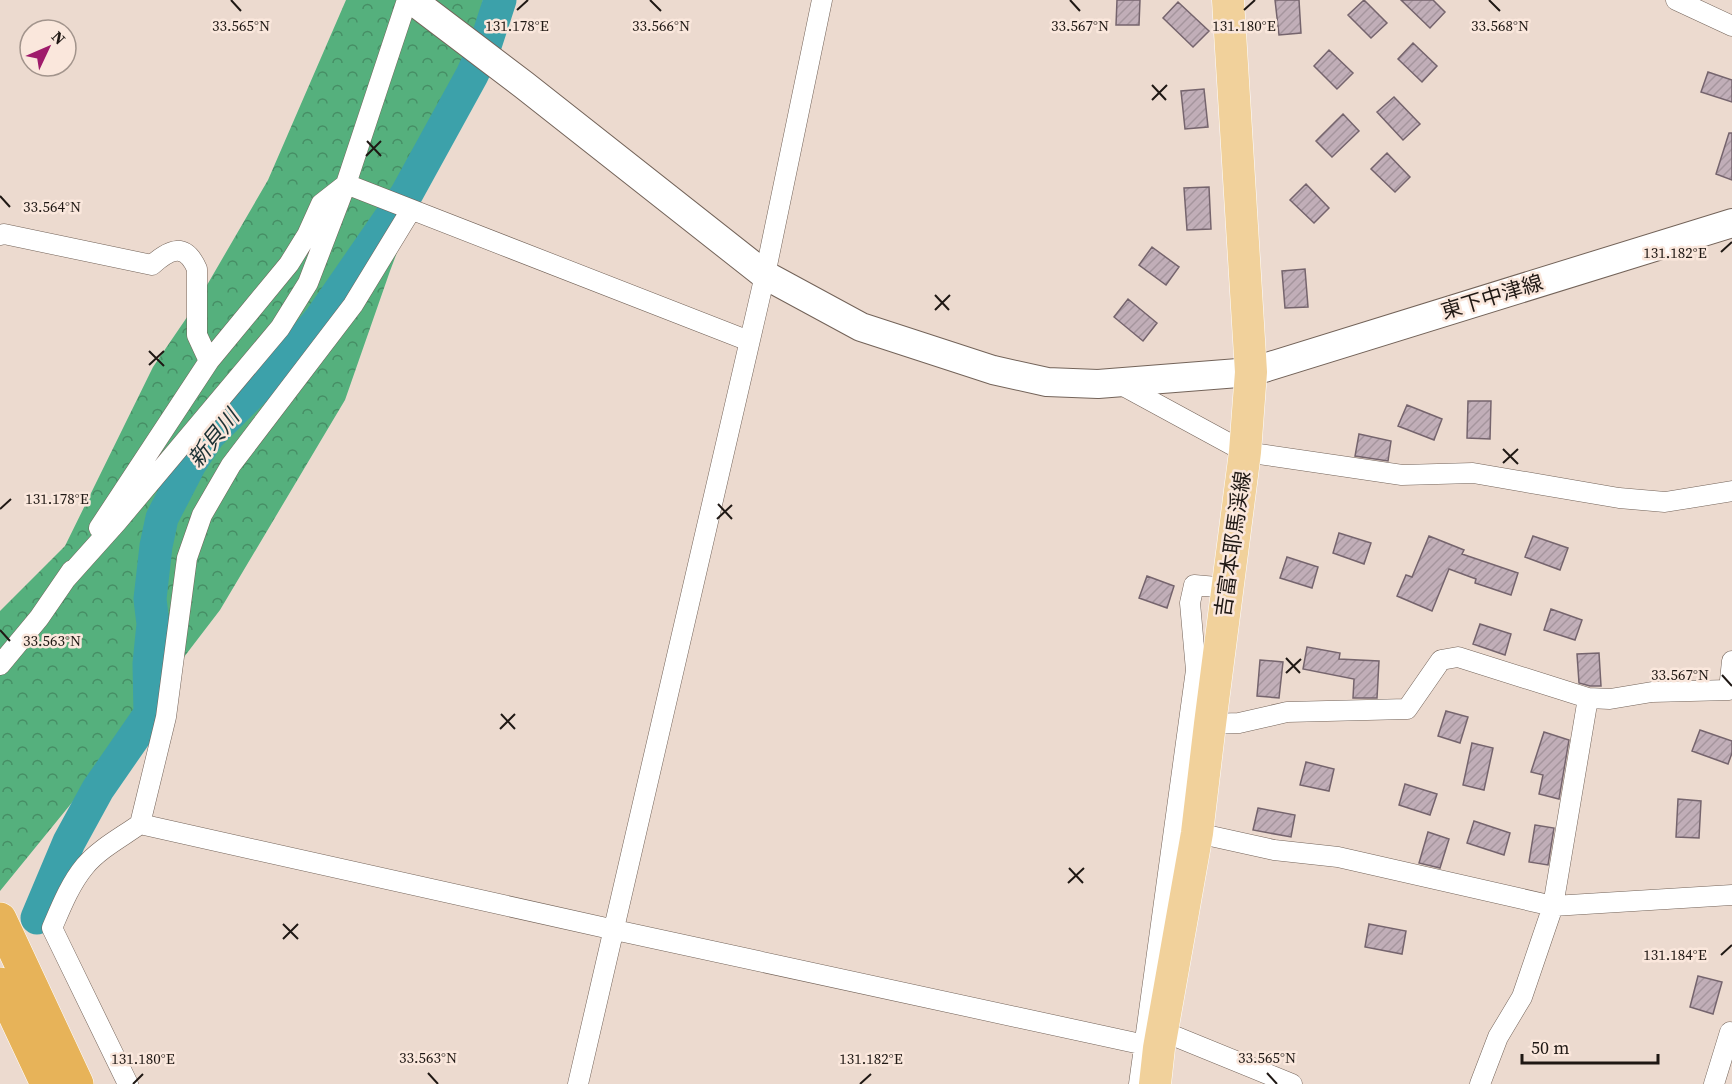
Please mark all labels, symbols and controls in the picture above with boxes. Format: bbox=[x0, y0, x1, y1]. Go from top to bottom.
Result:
text: 33.565°N bbox=[212, 15, 270, 36]
text: 131.178°E bbox=[485, 15, 549, 36]
text: 33.566°N bbox=[632, 15, 690, 36]
text: 33.567°N bbox=[1051, 15, 1109, 36]
text: 131.180°E bbox=[1212, 15, 1276, 36]
text: 33.568°N bbox=[1471, 15, 1529, 36]
north arrow bbox=[18, 18, 78, 78]
text: N bbox=[47, 26, 71, 50]
text: 33.564°N bbox=[23, 196, 81, 217]
text: 131.182°E bbox=[1643, 242, 1707, 263]
street label: 東下中津線 bbox=[1437, 267, 1546, 326]
water label: 新貝川 bbox=[181, 401, 247, 473]
street label: 吉富本耶馬渓線 bbox=[1208, 469, 1257, 619]
text: 131.178°E bbox=[25, 488, 89, 509]
text: 33.563°N bbox=[23, 630, 81, 651]
text: 33.567°N bbox=[1651, 664, 1709, 685]
text: 131.184°E bbox=[1643, 944, 1707, 965]
scale bar bbox=[1522, 1027, 1658, 1065]
text: 50 m bbox=[1531, 1035, 1569, 1060]
text: 33.563°N bbox=[399, 1047, 457, 1068]
text: 33.565°N bbox=[1238, 1047, 1296, 1068]
text: 131.180°E bbox=[111, 1048, 175, 1069]
text: 131.182°E bbox=[839, 1048, 903, 1069]

